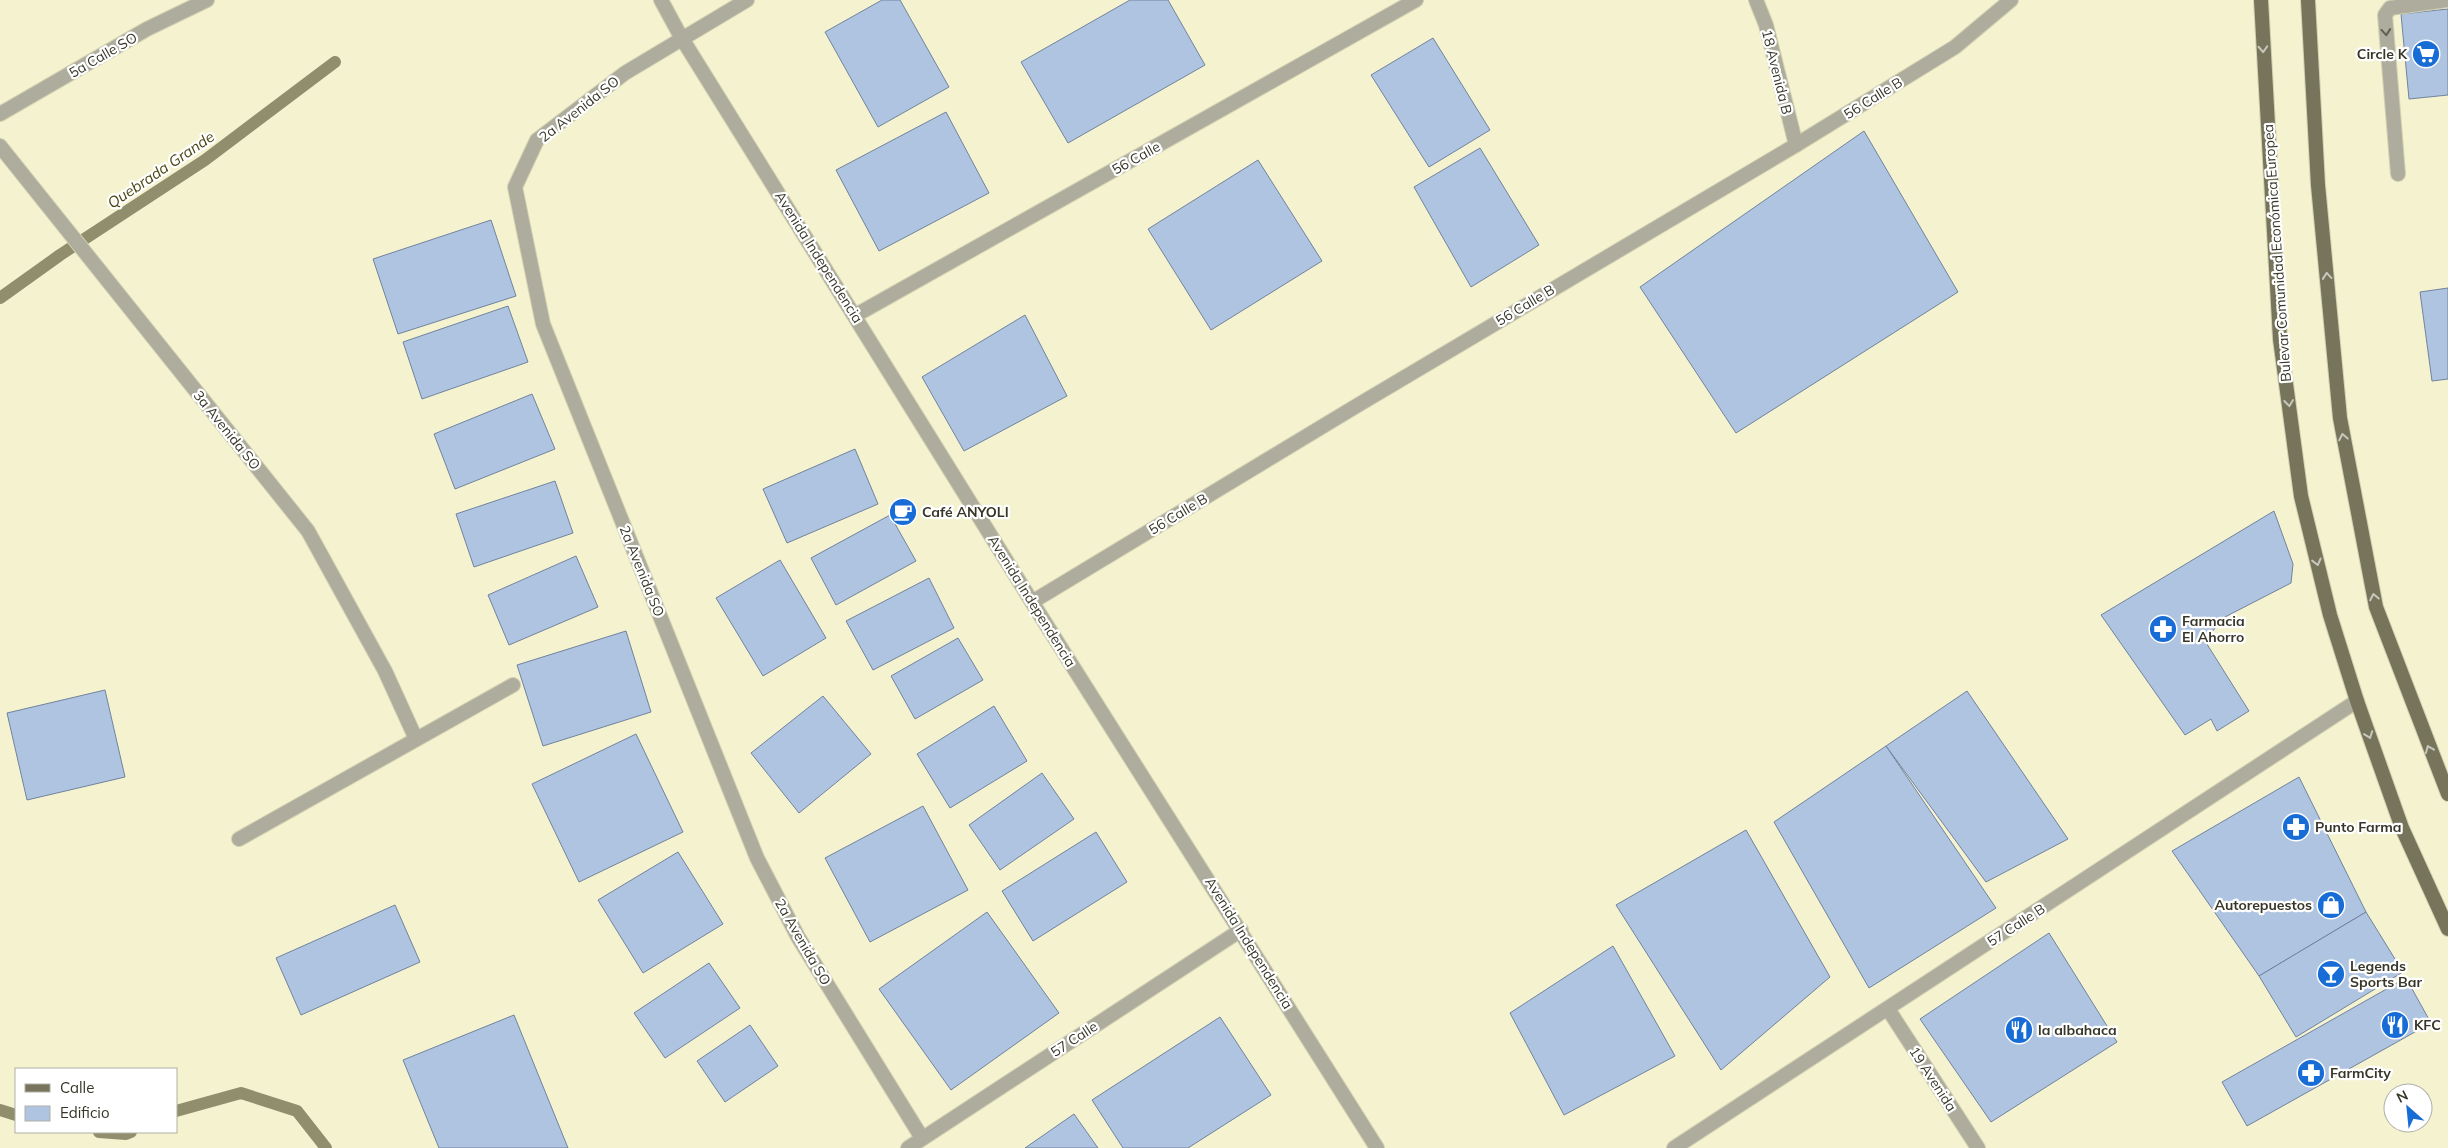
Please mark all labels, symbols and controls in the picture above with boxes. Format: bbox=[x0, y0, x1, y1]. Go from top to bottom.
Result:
street label: 5a Calle SO bbox=[66, 28, 140, 82]
street label: 18 Avenida B bbox=[1758, 28, 1796, 116]
one-way arrow bbox=[2381, 28, 2392, 36]
supermarket icon: Circle K bbox=[2411, 39, 2441, 69]
one-way arrow bbox=[2258, 45, 2269, 53]
place label: Circle K bbox=[2357, 45, 2408, 63]
street label: 2a Avenida SO bbox=[535, 72, 623, 146]
street label: 56 Calle B bbox=[1840, 73, 1906, 123]
street label: Bulevar Comunidad Económica Europea bbox=[2259, 124, 2295, 382]
water label: Quebrada Grande bbox=[104, 127, 218, 212]
street label: 56 Calle bbox=[1109, 137, 1163, 179]
street label: Avenida Independencia bbox=[771, 188, 867, 326]
one-way arrow bbox=[2321, 271, 2332, 279]
street label: 56 Calle B bbox=[1492, 280, 1558, 330]
street label: 3a Avenida SO bbox=[190, 387, 264, 473]
one-way arrow bbox=[2283, 398, 2293, 407]
one-way arrow bbox=[2339, 433, 2349, 441]
street label: 56 Calle B bbox=[1145, 489, 1211, 539]
cafe icon: Café ANYOLI bbox=[888, 497, 918, 527]
place label: Café ANYOLI bbox=[922, 503, 1009, 521]
street label: 2a Avenida SO bbox=[616, 523, 668, 619]
street label: Avenida Independencia bbox=[984, 532, 1080, 670]
one-way arrow bbox=[2312, 558, 2322, 566]
one-way arrow bbox=[2370, 592, 2380, 601]
place label: Farmacia El Ahorro bbox=[2182, 612, 2245, 646]
pharmacy icon: Farmacia El Ahorro bbox=[2148, 614, 2178, 644]
one-way arrow bbox=[2363, 730, 2373, 738]
one-way arrow bbox=[2425, 745, 2436, 754]
pharmacy icon: Punto Farma bbox=[2281, 812, 2311, 842]
place label: Punto Farma bbox=[2315, 818, 2402, 836]
street label: Avenida Independencia bbox=[1201, 874, 1297, 1012]
shop icon: Autorepuestos bbox=[2316, 890, 2346, 920]
street label: 2a Avenida SO bbox=[771, 896, 835, 988]
place label: Autorepuestos bbox=[2214, 896, 2312, 914]
street label: 57 Calle B bbox=[1984, 900, 2048, 950]
place label: Legends Sports Bar bbox=[2350, 957, 2422, 991]
bar icon: Legends Sports Bar bbox=[2316, 959, 2346, 989]
restaurant icon: KFC bbox=[2380, 1010, 2410, 1040]
restaurant icon: la albahaca bbox=[2004, 1015, 2034, 1045]
place label: KFC bbox=[2414, 1016, 2441, 1034]
street label: 57 Calle bbox=[1047, 1017, 1101, 1061]
place label: la albahaca bbox=[2038, 1021, 2117, 1039]
street label: 19 Avenida bbox=[1905, 1043, 1961, 1115]
pharmacy icon: FarmCity bbox=[2296, 1058, 2326, 1088]
place label: FarmCity bbox=[2330, 1064, 2391, 1082]
legend bbox=[15, 1068, 178, 1133]
text: Calle bbox=[60, 1078, 94, 1097]
north arrow bbox=[2383, 1083, 2433, 1133]
text: N bbox=[2393, 1086, 2411, 1107]
text: Edificio bbox=[60, 1103, 110, 1122]

